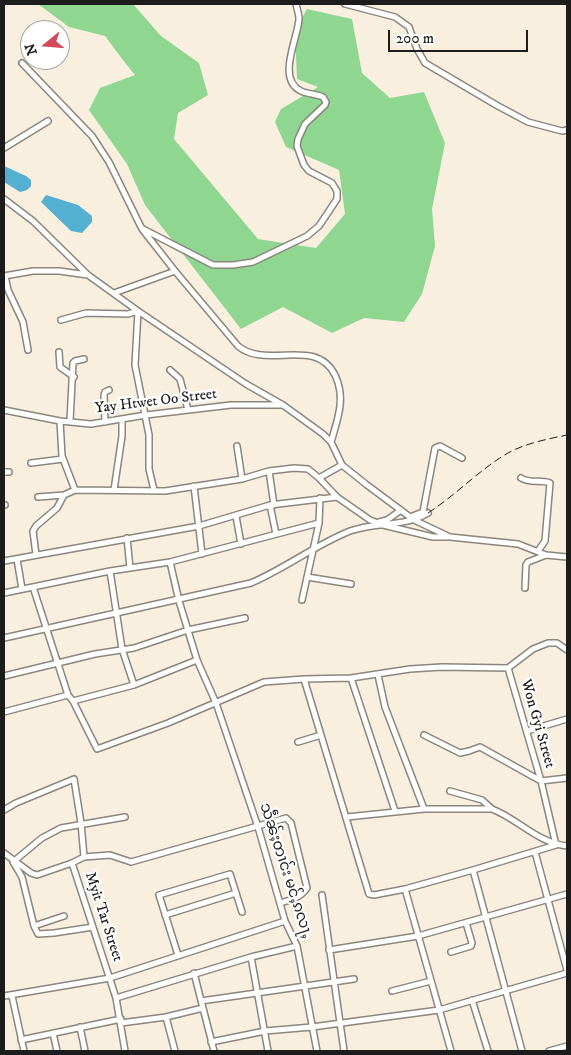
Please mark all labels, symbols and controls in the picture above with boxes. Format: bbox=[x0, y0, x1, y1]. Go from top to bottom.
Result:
north arrow bbox=[20, 20, 70, 70]
scale bar bbox=[391, 20, 531, 52]
text: 200 m bbox=[396, 29, 434, 48]
text: N bbox=[21, 41, 42, 57]
street label: Yay Htwet Oo Street bbox=[94, 386, 218, 418]
street label: Won Gyi Street bbox=[516, 678, 558, 770]
street label: သဵၼ်ႈတၢင်း မင်ႇၵလႃႇ bbox=[255, 801, 315, 941]
street label: Myit Tar Street bbox=[80, 870, 126, 964]

